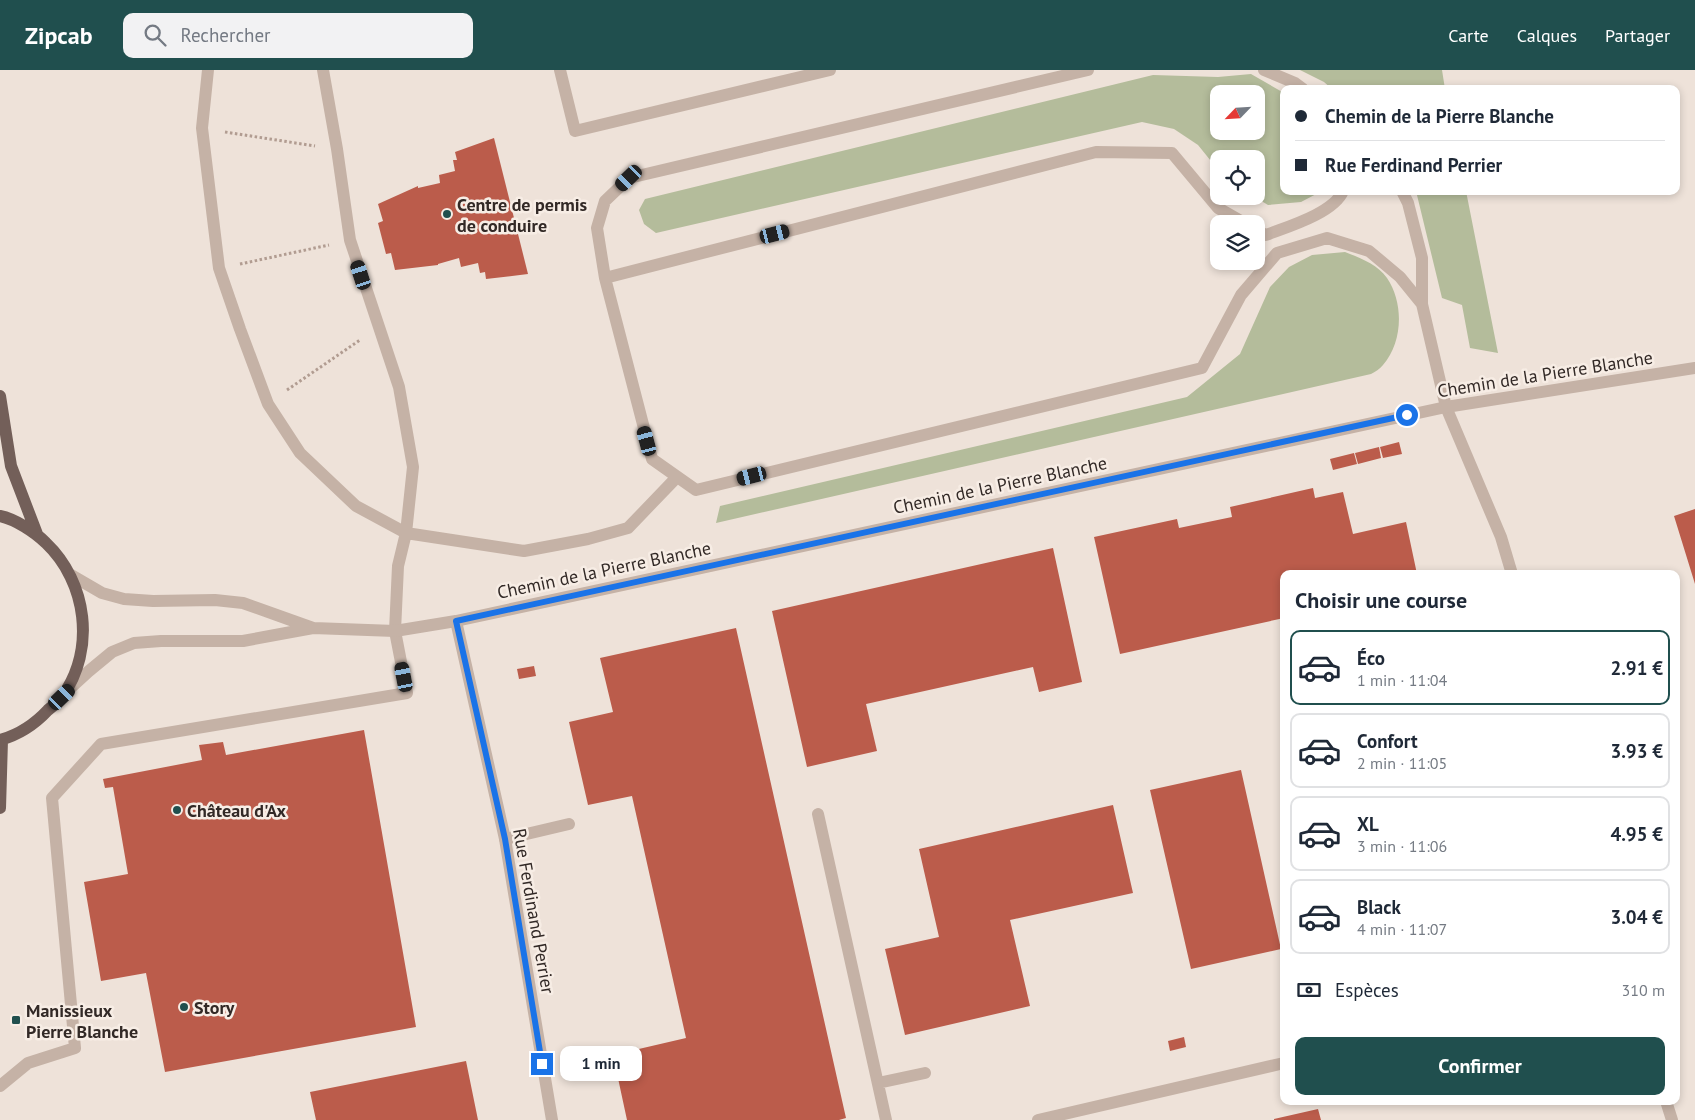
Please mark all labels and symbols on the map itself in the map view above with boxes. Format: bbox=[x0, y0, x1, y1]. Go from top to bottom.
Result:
north arrow bbox=[1210, 85, 1265, 140]
car bbox=[612, 162, 645, 194]
place label: Centre de permis de conduire bbox=[457, 193, 588, 237]
marker: Centre de permis de conduire bbox=[441, 208, 453, 220]
car bbox=[758, 223, 791, 245]
car bbox=[349, 258, 372, 292]
street label: Chemin de la Pierre Blanche bbox=[1436, 346, 1654, 402]
route start bbox=[1396, 404, 1418, 426]
car bbox=[635, 425, 658, 457]
street label: Chemin de la Pierre Blanche bbox=[891, 451, 1109, 519]
car bbox=[735, 465, 768, 487]
street label: Chemin de la Pierre Blanche bbox=[495, 536, 713, 604]
car bbox=[393, 661, 414, 693]
car bbox=[45, 681, 78, 713]
place label: Château d'Ax bbox=[187, 799, 286, 822]
marker: Château d'Ax bbox=[171, 804, 183, 816]
street label: Rue Ferdinand Perrier bbox=[508, 827, 560, 995]
place label: Story bbox=[194, 996, 235, 1019]
place label: Manissieux Pierre Blanche bbox=[26, 999, 138, 1043]
marker: Story bbox=[178, 1001, 190, 1013]
marker: Manissieux Pierre Blanche bbox=[10, 1014, 22, 1026]
callout: 1 min bbox=[560, 1046, 642, 1082]
route end bbox=[531, 1053, 553, 1075]

